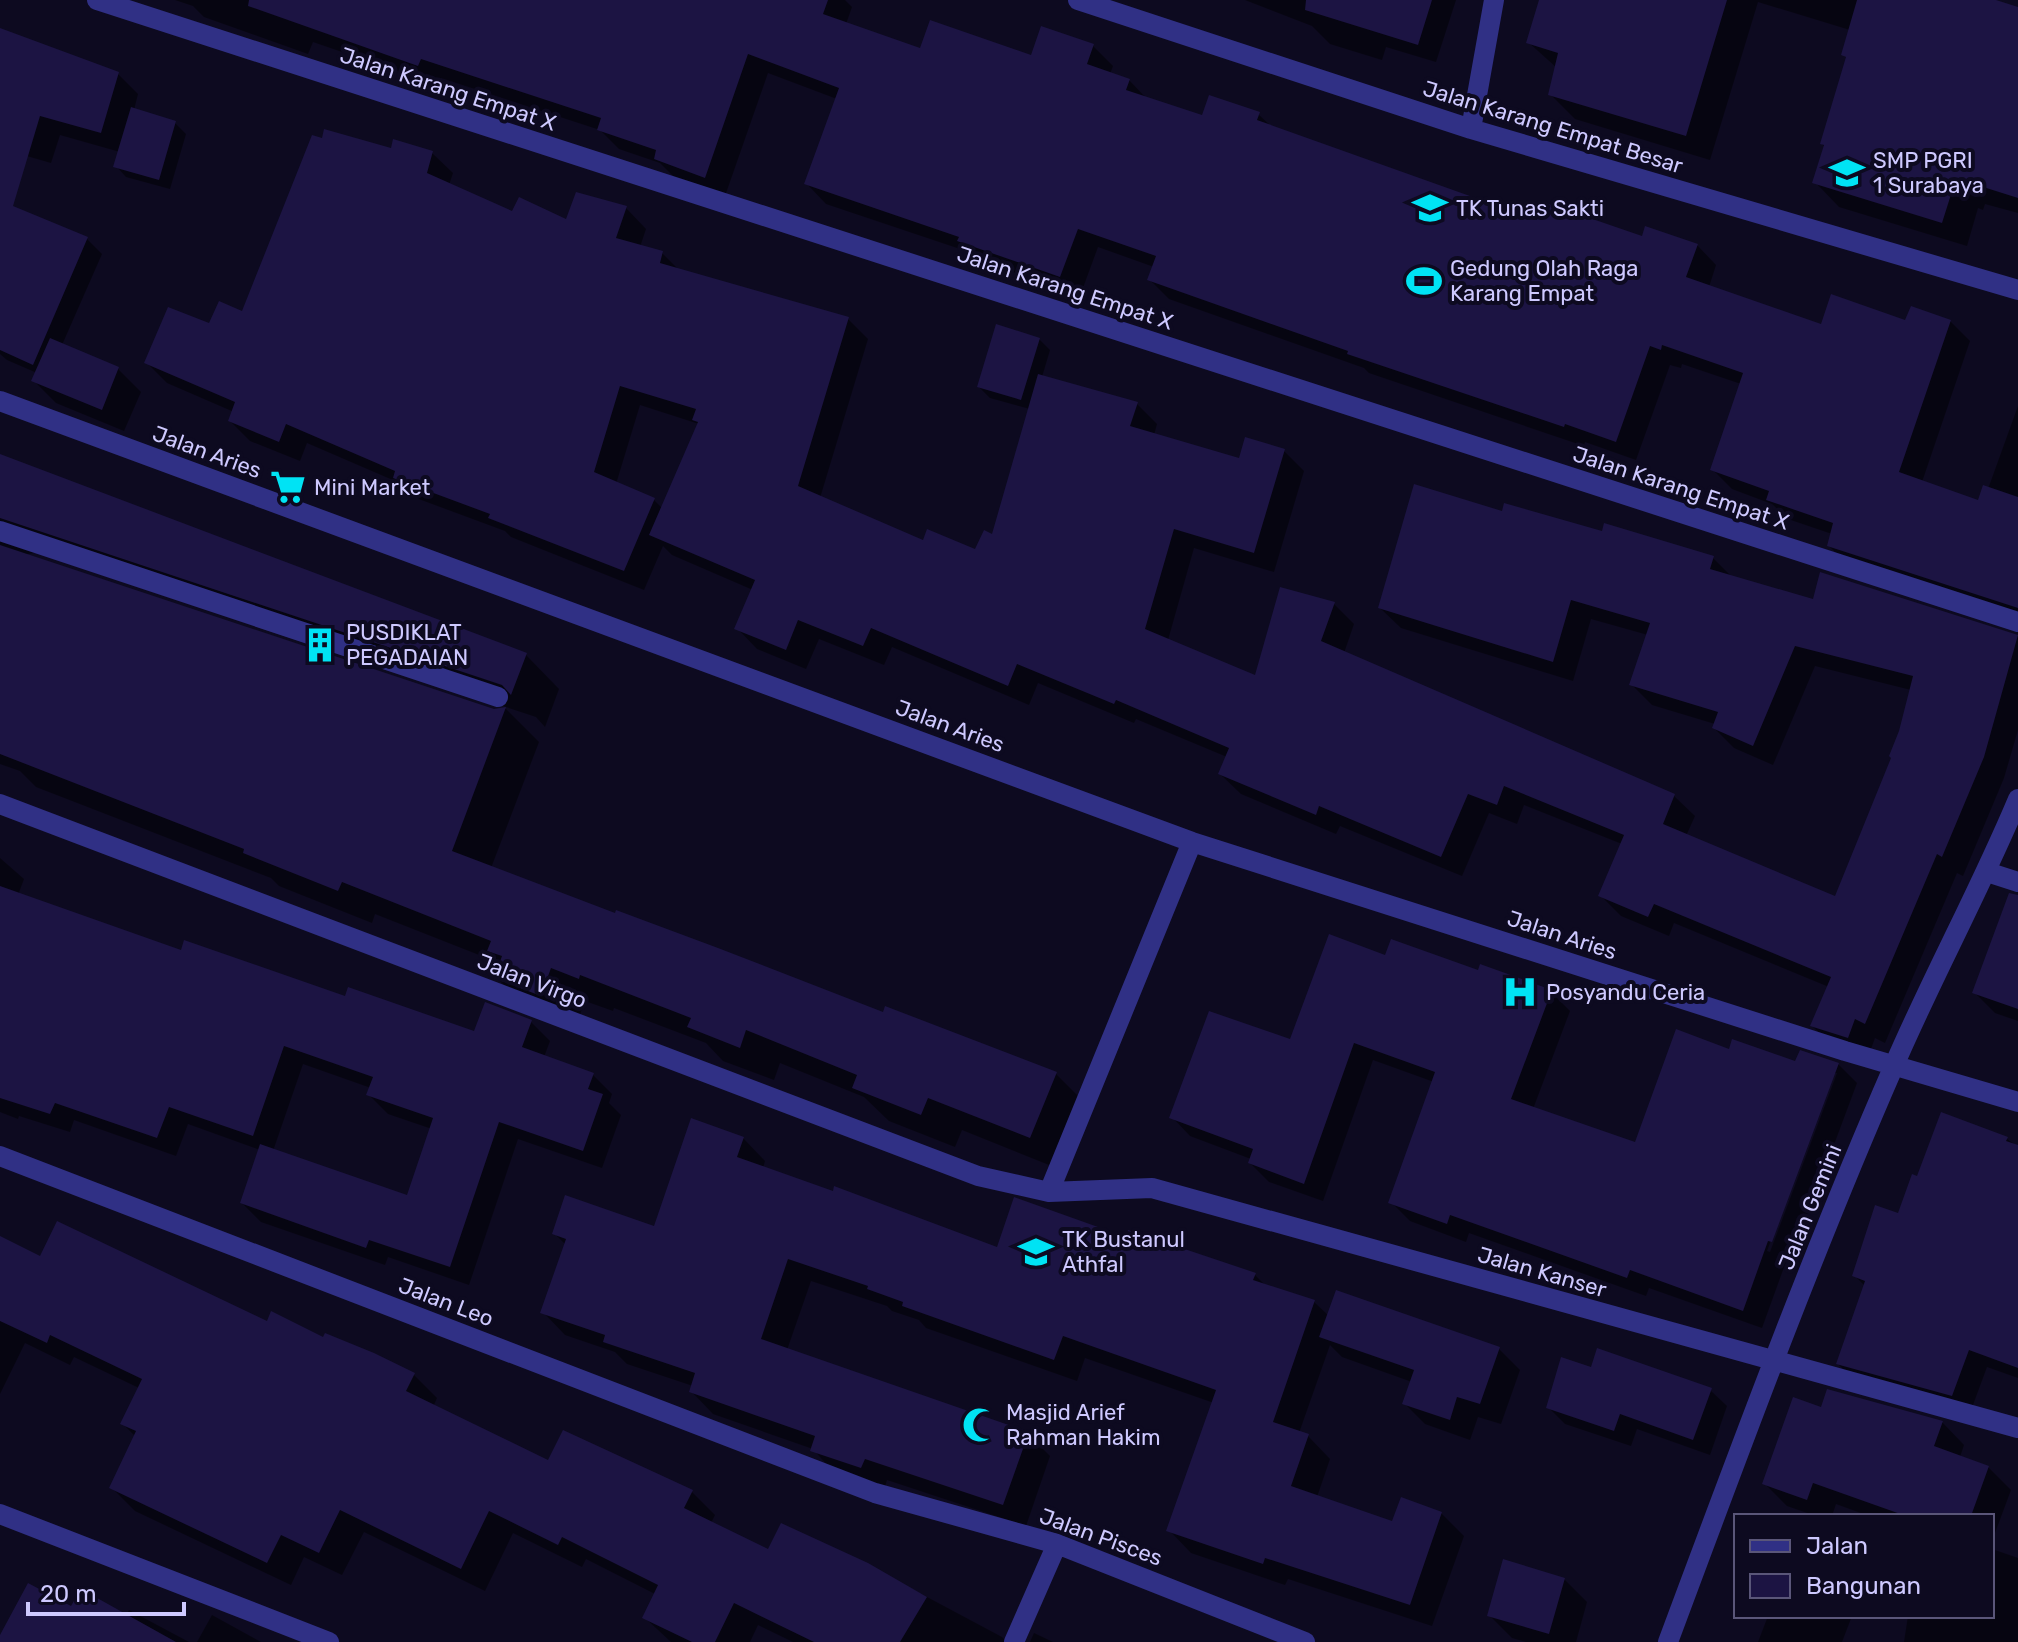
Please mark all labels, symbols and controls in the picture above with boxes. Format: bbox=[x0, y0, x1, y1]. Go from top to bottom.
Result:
street label: Jalan Karang Empat X bbox=[337, 41, 559, 137]
street label: Jalan Karang Empat Besar bbox=[1420, 75, 1687, 180]
place label: SMP PGRI 1 Surabaya bbox=[1873, 147, 1984, 199]
school or university icon: SMP PGRI 1 Surabaya bbox=[1828, 154, 1866, 192]
school or university icon: TK Tunas Sakti bbox=[1411, 189, 1449, 227]
place label: TK Tunas Sakti bbox=[1456, 195, 1604, 222]
street label: Jalan Karang Empat X bbox=[954, 240, 1176, 336]
place label: Gedung Olah Raga Karang Empat bbox=[1450, 255, 1639, 307]
sports icon: Gedung Olah Raga Karang Empat bbox=[1405, 262, 1443, 300]
street label: Jalan Aries bbox=[149, 420, 265, 484]
street label: Jalan Karang Empat X bbox=[1570, 440, 1792, 536]
supermarket icon: Mini Market bbox=[269, 468, 307, 506]
place label: Mini Market bbox=[314, 474, 431, 501]
place label: PUSDIKLAT PEGADAIAN bbox=[346, 619, 468, 671]
building icon: PUSDIKLAT PEGADAIAN bbox=[301, 626, 339, 664]
street label: Jalan Aries bbox=[892, 694, 1008, 758]
street label: Jalan Aries bbox=[1504, 905, 1620, 965]
street label: Jalan Virgo bbox=[473, 948, 591, 1014]
hospital icon: Posyandu Ceria bbox=[1501, 973, 1539, 1011]
place label: Posyandu Ceria bbox=[1546, 979, 1705, 1006]
street label: Jalan Gemini bbox=[1773, 1140, 1847, 1274]
place label: TK Bustanul Athfal bbox=[1062, 1226, 1185, 1278]
school or university icon: TK Bustanul Athfal bbox=[1017, 1233, 1055, 1271]
street label: Jalan Kanser bbox=[1475, 1241, 1610, 1303]
street label: Jalan Leo bbox=[395, 1272, 497, 1332]
place label: Masjid Arief Rahman Hakim bbox=[1006, 1399, 1160, 1451]
mosque icon: Masjid Arief Rahman Hakim bbox=[961, 1406, 999, 1444]
street label: Jalan Pisces bbox=[1036, 1502, 1166, 1572]
legend bbox=[1734, 1514, 1994, 1618]
text: Jalan bbox=[1806, 1532, 1868, 1560]
scale bar bbox=[28, 1566, 184, 1616]
text: Bangunan bbox=[1806, 1572, 1921, 1600]
text: 20 m bbox=[40, 1580, 97, 1608]

